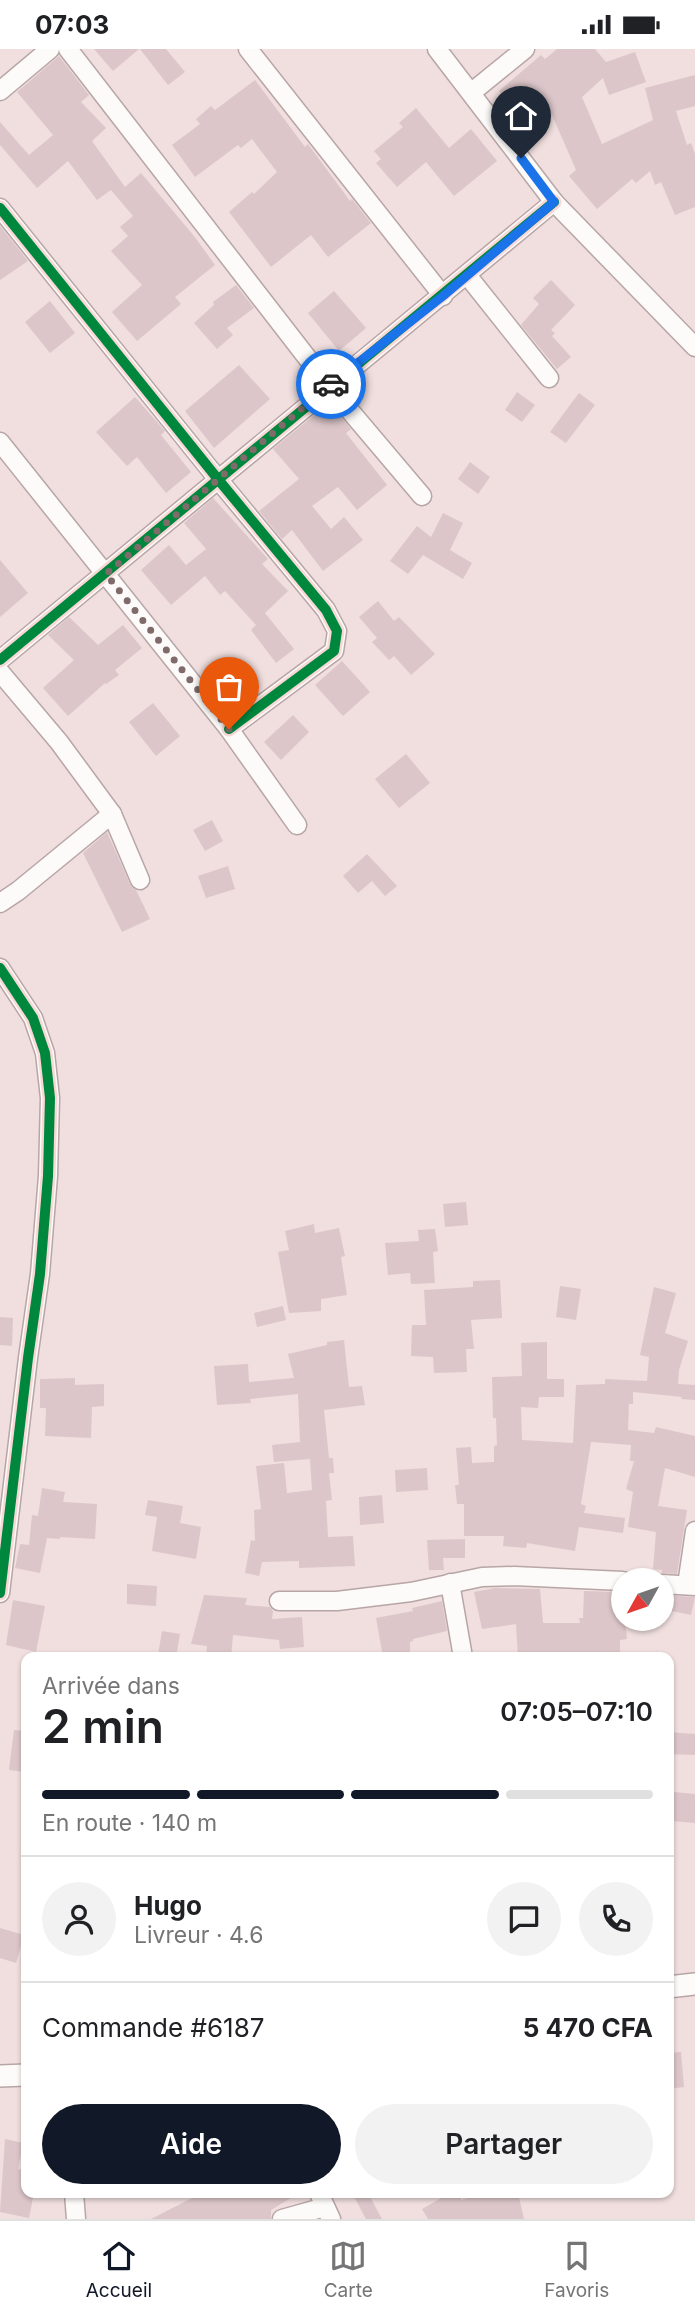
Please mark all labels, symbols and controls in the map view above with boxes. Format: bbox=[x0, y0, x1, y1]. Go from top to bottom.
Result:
text: 07:03 bbox=[35, 9, 109, 40]
pin bbox=[491, 86, 551, 158]
icon: home bbox=[502, 97, 540, 135]
courier bbox=[296, 349, 366, 419]
icon: car bbox=[312, 365, 350, 403]
pin bbox=[199, 657, 259, 729]
icon: bag bbox=[210, 668, 248, 706]
north arrow bbox=[611, 1568, 674, 1631]
map controls bbox=[611, 1568, 674, 1631]
text: Arrivée dans bbox=[42, 1672, 180, 1700]
text: 07:05–07:10 bbox=[500, 1696, 653, 1727]
text: 2 min bbox=[42, 1698, 164, 1754]
text: En route · 140 m bbox=[42, 1809, 217, 1837]
button: person bbox=[42, 1882, 116, 1956]
button: chat bbox=[487, 1882, 561, 1956]
button: phone bbox=[579, 1882, 653, 1956]
text: Hugo bbox=[134, 1890, 202, 1921]
text: Livreur · 4.6 bbox=[134, 1921, 263, 1949]
text: Commande #6187 bbox=[42, 2012, 264, 2043]
text: 5 470 CFA bbox=[523, 2012, 653, 2043]
button: Aide bbox=[42, 2104, 341, 2184]
button: Partager bbox=[355, 2104, 653, 2184]
tab: Accueil bbox=[86, 2237, 152, 2302]
tab: Carte bbox=[324, 2237, 373, 2302]
tab: Favoris bbox=[544, 2237, 609, 2302]

